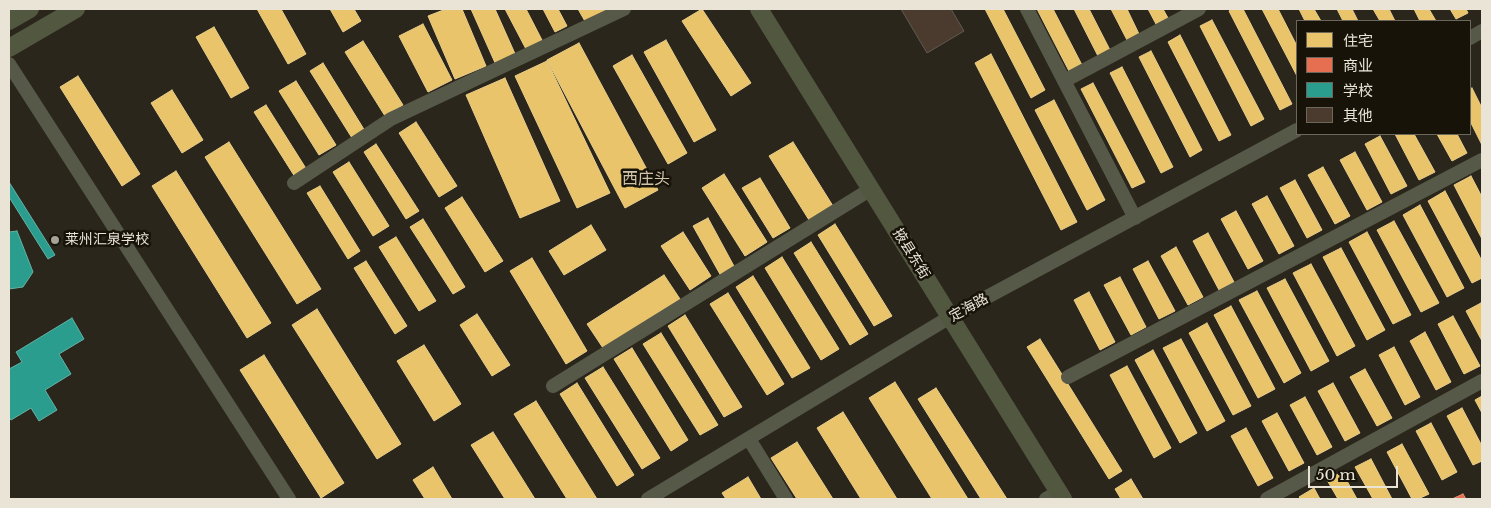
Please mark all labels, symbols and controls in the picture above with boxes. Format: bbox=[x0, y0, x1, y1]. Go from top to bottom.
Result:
legend bbox=[1296, 20, 1471, 135]
text: 住宅 bbox=[1343, 31, 1373, 50]
text: 商业 bbox=[1343, 56, 1373, 75]
text: 学校 bbox=[1343, 81, 1373, 100]
text: 其他 bbox=[1343, 106, 1373, 125]
district label: 西庄头 bbox=[622, 169, 670, 189]
street label: 掖县东街 bbox=[889, 226, 933, 282]
place label: 莱州汇泉学校 bbox=[65, 232, 149, 248]
marker: 莱州汇泉学校 bbox=[49, 234, 61, 246]
street label: 定海路 bbox=[947, 290, 991, 326]
scale bar bbox=[1311, 456, 1401, 488]
text: 50 m bbox=[1316, 465, 1356, 484]

